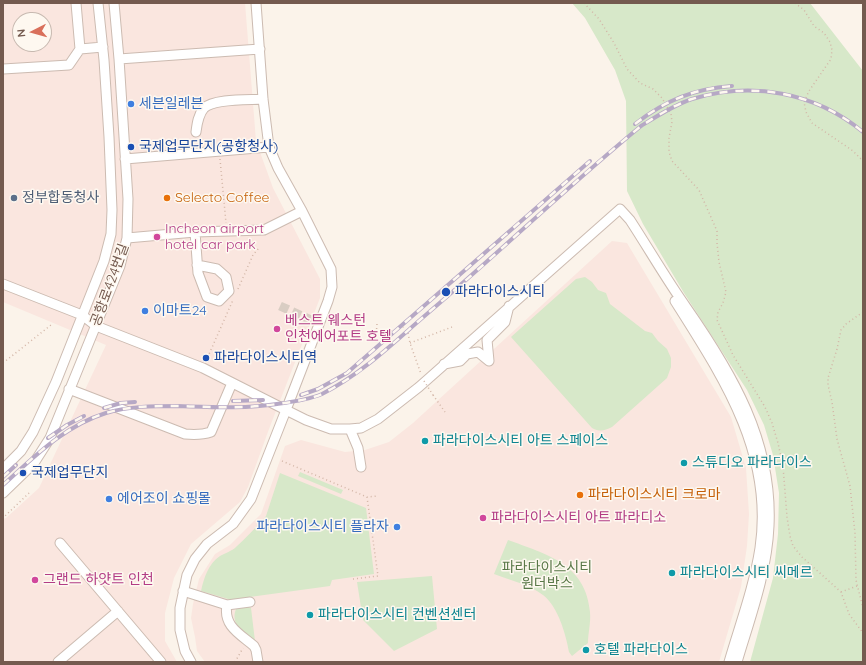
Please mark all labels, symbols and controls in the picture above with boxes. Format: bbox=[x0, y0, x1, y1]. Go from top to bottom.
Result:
north arrow bbox=[12, 12, 52, 52]
text: N bbox=[14, 28, 28, 38]
place label: 세븐일레븐 bbox=[139, 96, 203, 112]
marker: 세븐일레븐 bbox=[126, 99, 136, 109]
place label: 국제업무단지(공항청사) bbox=[139, 139, 278, 155]
marker: 국제업무단지(공항청사) bbox=[126, 142, 136, 152]
place label: 정부합동청사 bbox=[22, 190, 99, 206]
place label: Selecto Coffee bbox=[175, 190, 269, 206]
marker: 정부합동청사 bbox=[9, 193, 19, 203]
marker: Selecto Coffee bbox=[162, 193, 172, 203]
place label: Incheon airport hotel car park bbox=[165, 221, 264, 254]
marker: Incheon airport hotel car park bbox=[152, 232, 162, 242]
street label: 공항로424번길 bbox=[87, 241, 133, 329]
place label: 파라다이스시티 bbox=[455, 284, 545, 300]
marker: 파라다이스시티 bbox=[440, 286, 452, 298]
place label: 이마트24 bbox=[153, 303, 207, 319]
marker: 이마트24 bbox=[140, 306, 150, 316]
place label: 베스트 웨스턴 인천에어포트 호텔 bbox=[285, 313, 392, 346]
marker: 베스트 웨스턴 인천에어포트 호텔 bbox=[272, 324, 282, 334]
place label: 파라다이스시티역 bbox=[214, 350, 317, 366]
marker: 파라다이스시티역 bbox=[201, 353, 211, 363]
place label: 파라다이스시티 아트 스페이스 bbox=[433, 433, 608, 449]
marker: 파라다이스시티 아트 스페이스 bbox=[420, 436, 430, 446]
place label: 스튜디오 파라다이스 bbox=[692, 455, 812, 471]
marker: 스튜디오 파라다이스 bbox=[679, 458, 689, 468]
place label: 국제업무단지 bbox=[31, 465, 108, 481]
marker: 국제업무단지 bbox=[18, 468, 28, 478]
place label: 파라다이스시티 크로마 bbox=[588, 487, 721, 503]
marker: 파라다이스시티 크로마 bbox=[575, 490, 585, 500]
place label: 에어조이 쇼핑몰 bbox=[117, 491, 211, 507]
marker: 에어조이 쇼핑몰 bbox=[104, 494, 114, 504]
place label: 파라다이스시티 아트 파라디소 bbox=[491, 510, 666, 526]
marker: 파라다이스시티 아트 파라디소 bbox=[478, 513, 488, 523]
place label: 파라다이스시티 플라자 bbox=[256, 519, 389, 535]
marker: 파라다이스시티 플라자 bbox=[392, 522, 402, 532]
park label: 파라다이스시티 원더박스 bbox=[502, 560, 592, 592]
place label: 파라다이스시티 씨메르 bbox=[680, 565, 813, 581]
marker: 파라다이스시티 씨메르 bbox=[667, 568, 677, 578]
place label: 그랜드 하얏트 인천 bbox=[43, 572, 154, 588]
marker: 그랜드 하얏트 인천 bbox=[30, 575, 40, 585]
place label: 파라다이스시티 컨벤션센터 bbox=[318, 607, 476, 623]
marker: 파라다이스시티 컨벤션센터 bbox=[305, 610, 315, 620]
place label: 호텔 파라다이스 bbox=[594, 642, 688, 658]
marker: 호텔 파라다이스 bbox=[581, 645, 591, 655]

